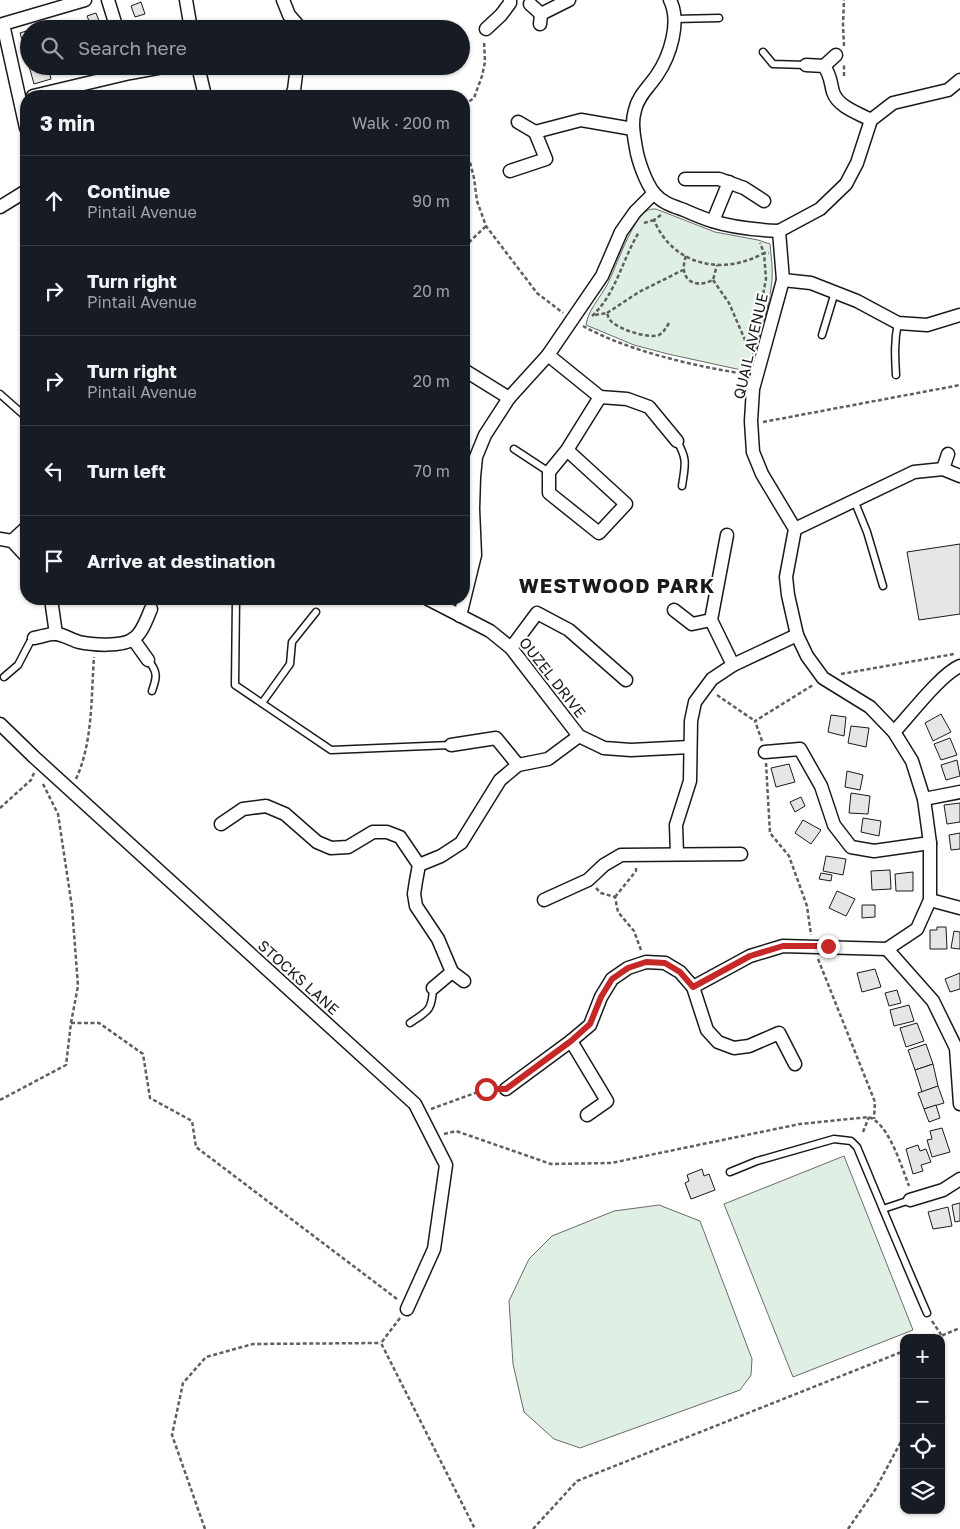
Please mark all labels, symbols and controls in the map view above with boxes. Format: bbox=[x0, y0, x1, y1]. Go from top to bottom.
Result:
search box bbox=[20, 20, 470, 75]
icon: search bbox=[38, 34, 66, 62]
text: Search here bbox=[78, 36, 187, 59]
text: 3 min bbox=[40, 110, 95, 136]
text: Walk · 200 m bbox=[352, 113, 450, 133]
text: Continue bbox=[87, 179, 170, 202]
icon: ahead bbox=[40, 187, 68, 215]
text: 90 m bbox=[412, 191, 450, 211]
text: Pintail Avenue bbox=[87, 202, 197, 222]
text: Turn right bbox=[87, 269, 177, 292]
icon: right bbox=[40, 277, 68, 305]
text: 20 m bbox=[413, 281, 450, 301]
street label: QUAIL AVENUE bbox=[729, 291, 771, 401]
text: Pintail Avenue bbox=[87, 292, 197, 312]
text: Turn right bbox=[87, 359, 177, 382]
icon: right bbox=[40, 367, 68, 395]
text: 20 m bbox=[413, 371, 450, 391]
text: Pintail Avenue bbox=[87, 382, 197, 402]
icon: left bbox=[40, 457, 68, 485]
text: Turn left bbox=[87, 459, 166, 482]
text: 70 m bbox=[413, 461, 450, 481]
icon: arrive bbox=[40, 547, 68, 575]
text: Arrive at destination bbox=[87, 549, 275, 572]
district label: WESTWOOD PARK bbox=[519, 573, 715, 597]
street label: OUZEL DRIVE bbox=[516, 633, 590, 721]
route end bbox=[817, 935, 840, 958]
street label: STOCKS LANE bbox=[255, 936, 343, 1018]
route start bbox=[475, 1078, 498, 1101]
map controls bbox=[900, 1334, 945, 1514]
button: + bbox=[900, 1334, 945, 1379]
button: − bbox=[900, 1379, 945, 1424]
button: locate bbox=[900, 1424, 945, 1469]
button: layers bbox=[900, 1469, 945, 1514]

